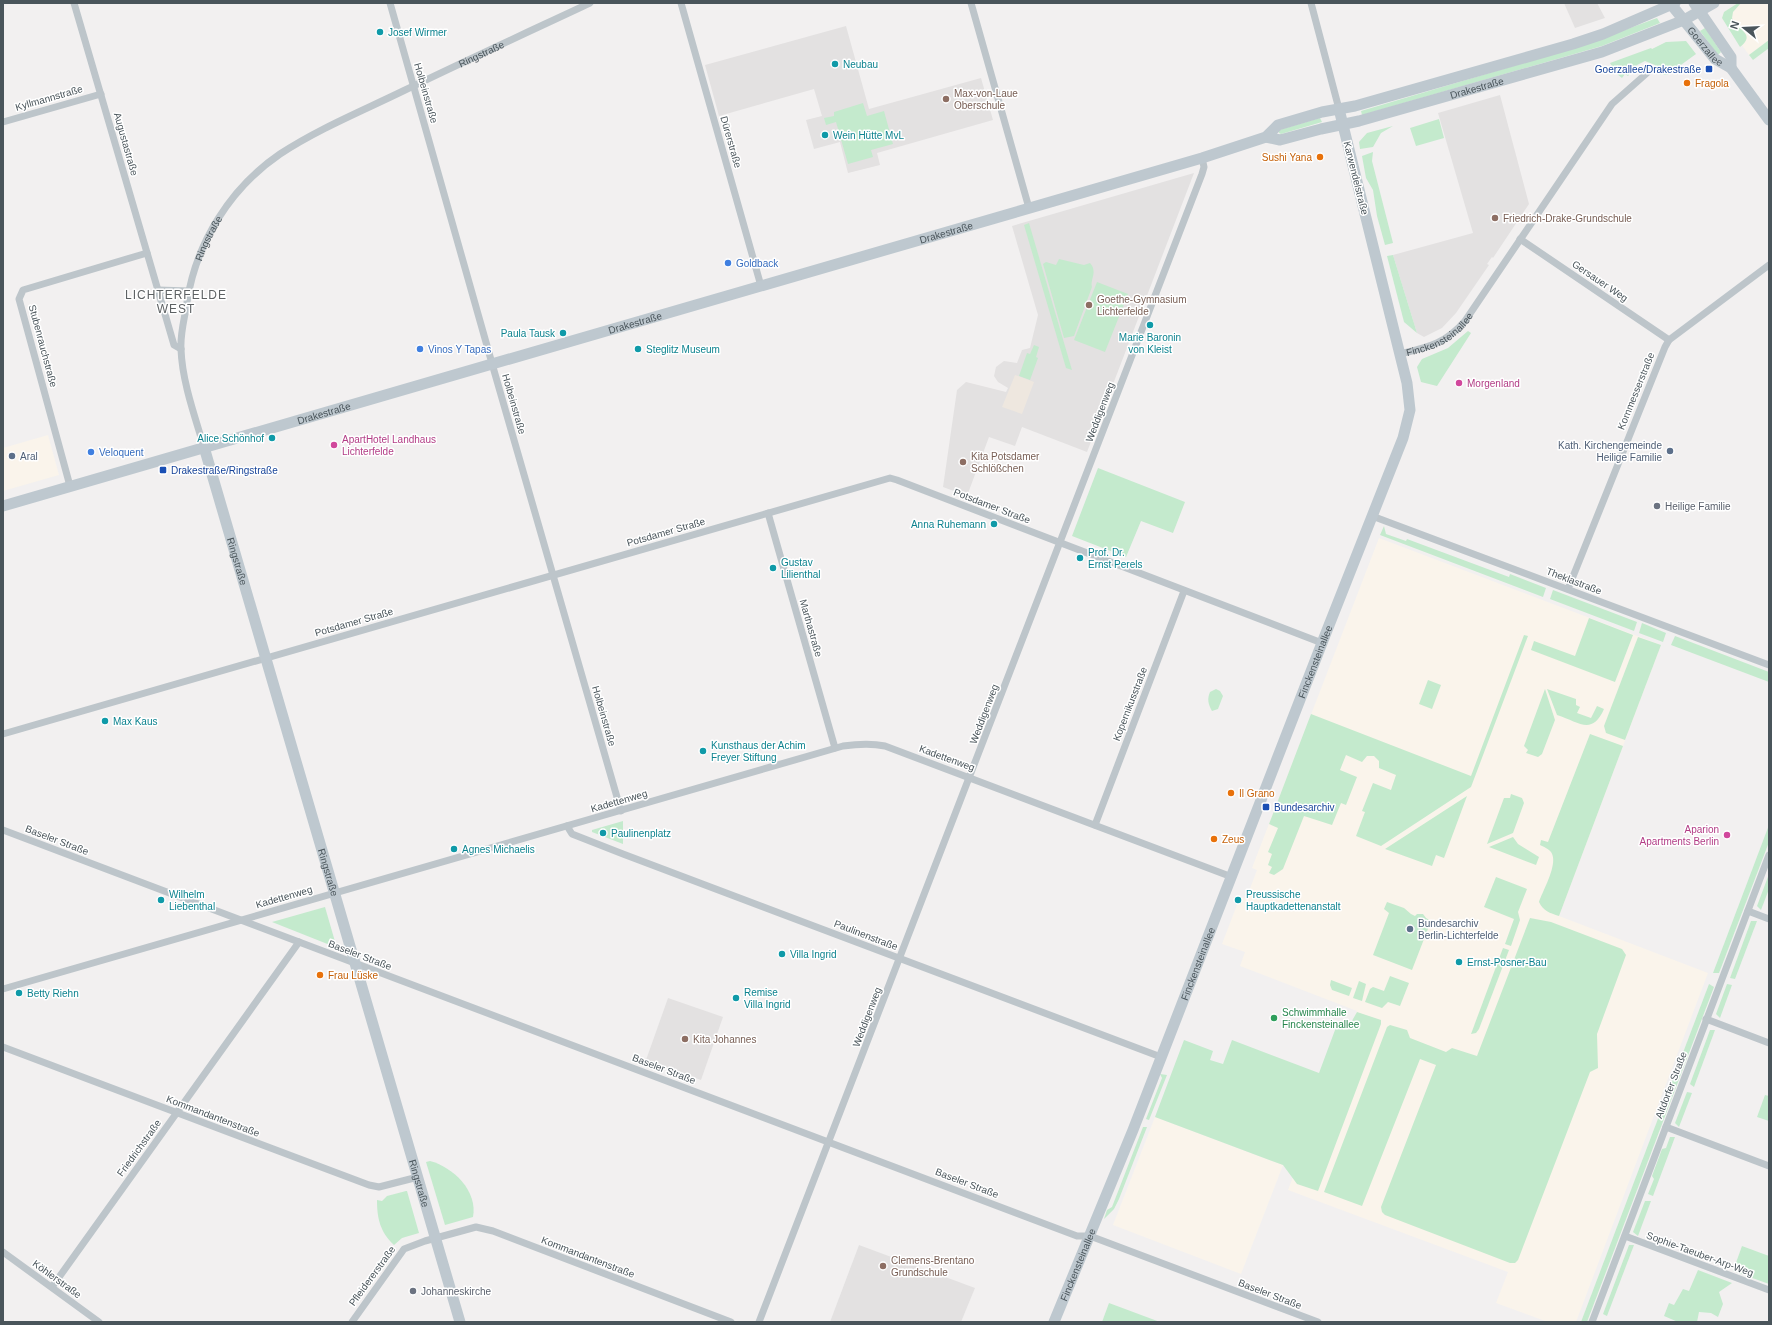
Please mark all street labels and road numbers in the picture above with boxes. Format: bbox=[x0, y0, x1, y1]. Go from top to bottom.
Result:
street label: Goerzallee bbox=[1686, 24, 1725, 68]
street label: Ringstraße bbox=[457, 38, 506, 69]
street label: Holbeinstraße bbox=[412, 62, 440, 125]
street label: Drakestraße bbox=[1449, 75, 1505, 100]
street label: Kyllmannstraße bbox=[14, 83, 84, 113]
street label: Augustastraße bbox=[112, 111, 140, 177]
street label: Dürerstraße bbox=[718, 115, 744, 170]
street label: Karwendelstraße bbox=[1342, 140, 1371, 216]
street label: Ringstraße bbox=[193, 213, 224, 262]
street label: Drakestraße bbox=[918, 219, 974, 245]
street label: Gersauer Weg bbox=[1570, 258, 1630, 304]
street label: Stubenrauchstraße bbox=[27, 303, 59, 389]
street label: Drakestraße bbox=[607, 310, 663, 336]
street label: Finckensteinallee bbox=[1405, 310, 1475, 358]
street label: Kornmesserstraße bbox=[1615, 350, 1657, 431]
street label: Holbeinstraße bbox=[500, 373, 528, 436]
street label: Weddigenweg bbox=[1084, 381, 1116, 443]
street label: Drakestraße bbox=[296, 400, 352, 426]
street label: Potsdamer Straße bbox=[952, 486, 1032, 526]
street label: Potsdamer Straße bbox=[625, 515, 707, 548]
street label: Ringstraße bbox=[225, 536, 250, 587]
street label: Theklastraße bbox=[1545, 565, 1604, 597]
street label: Marthastraße bbox=[798, 598, 825, 659]
street label: Potsdamer Straße bbox=[313, 605, 395, 638]
street label: Finckensteinallee bbox=[1296, 623, 1334, 700]
street label: Kopernikusstraße bbox=[1111, 665, 1149, 743]
street label: Weddigenweg bbox=[968, 683, 1000, 745]
street label: Holbeinstraße bbox=[590, 685, 618, 748]
street label: Kadettenweg bbox=[918, 743, 976, 773]
street label: Kadettenweg bbox=[589, 788, 649, 814]
street label: Baseler Straße bbox=[24, 823, 91, 857]
street label: Ringstraße bbox=[316, 847, 341, 898]
street label: Kadettenweg bbox=[254, 884, 314, 910]
street label: Paulinenstraße bbox=[833, 918, 900, 952]
street label: Finckensteinallee bbox=[1178, 925, 1217, 1002]
street label: Baseler Straße bbox=[327, 938, 394, 972]
street label: Weddigenweg bbox=[851, 986, 883, 1048]
street label: Altdorfer Straße bbox=[1653, 1050, 1689, 1120]
street label: Baseler Straße bbox=[631, 1052, 698, 1086]
street label: Kommandantenstraße bbox=[165, 1093, 262, 1139]
street label: Friedrichstraße bbox=[115, 1117, 163, 1178]
street label: Ringstraße bbox=[407, 1158, 432, 1209]
street label: Baseler Straße bbox=[934, 1166, 1001, 1200]
street label: Finckensteinallee bbox=[1058, 1226, 1098, 1303]
street label: Sophie-Taeuber-Arp-Weg bbox=[1645, 1229, 1755, 1279]
street label: Kommandantenstraße bbox=[540, 1234, 637, 1280]
street label: Pfleidererstraße bbox=[347, 1244, 398, 1308]
street label: Köhlerstraße bbox=[31, 1258, 84, 1301]
street label: Baseler Straße bbox=[1237, 1277, 1304, 1311]

